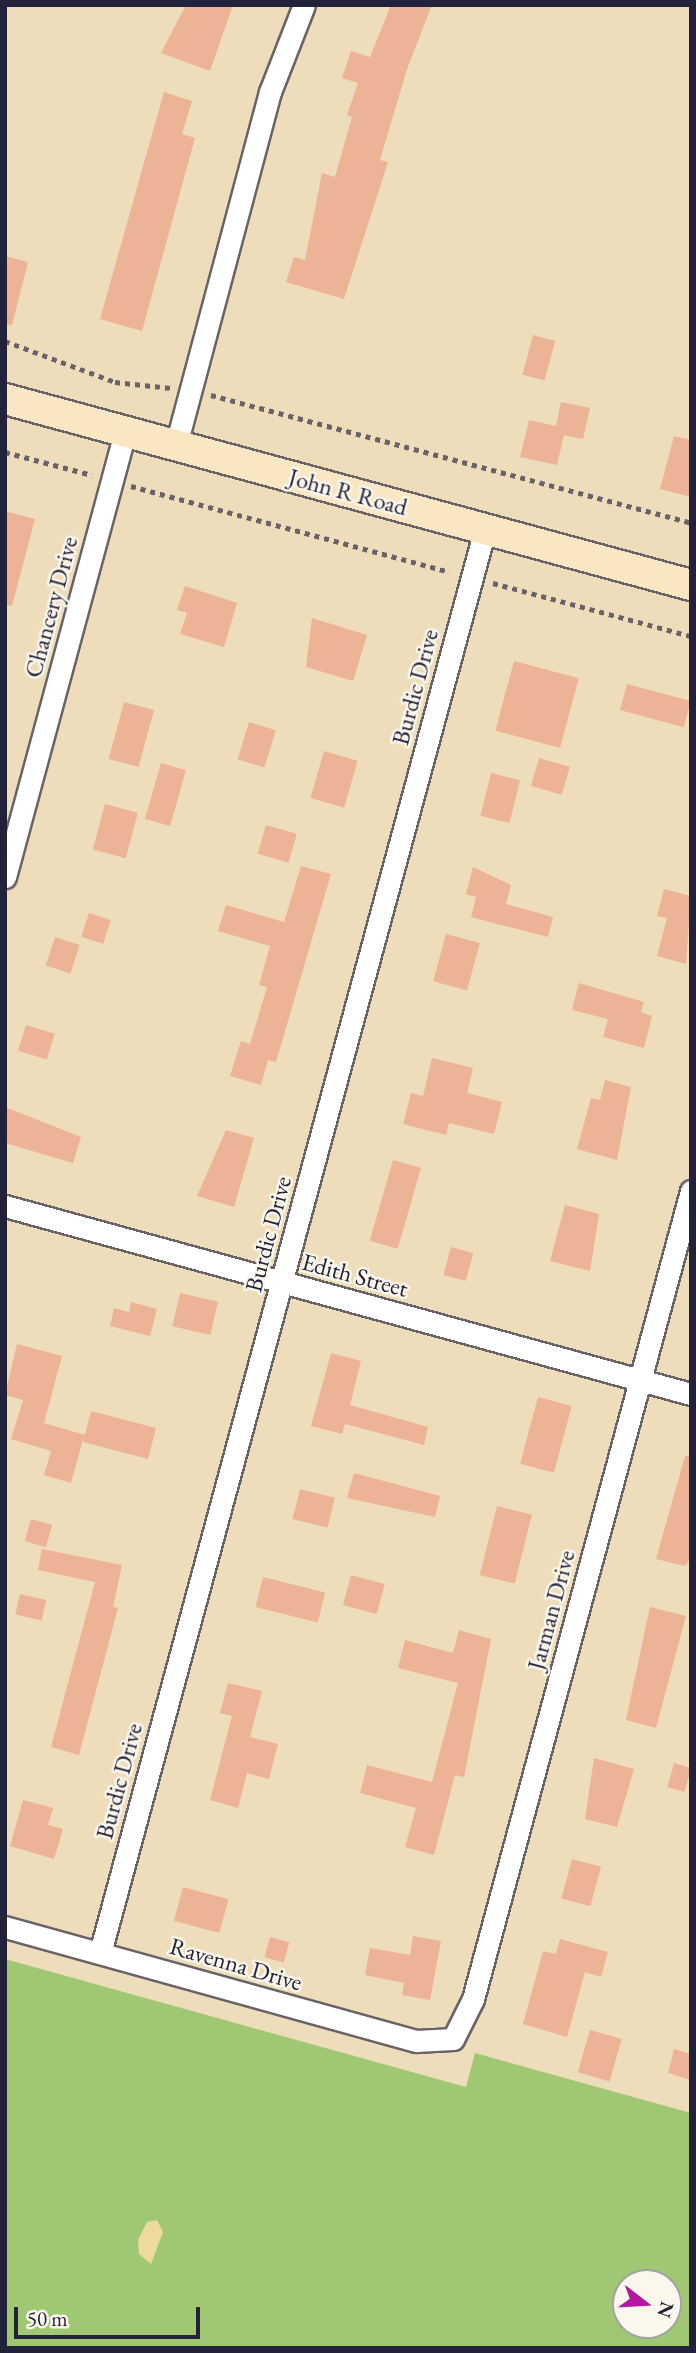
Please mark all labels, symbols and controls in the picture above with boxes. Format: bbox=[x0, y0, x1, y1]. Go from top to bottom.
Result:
street label: John R Road bbox=[286, 462, 410, 522]
street label: Chancery Drive bbox=[18, 533, 84, 681]
street label: Burdic Drive bbox=[386, 626, 444, 748]
street label: Burdic Drive bbox=[239, 1173, 297, 1295]
street label: Edith Street bbox=[299, 1247, 411, 1303]
street label: Jarman Drive bbox=[521, 1547, 581, 1673]
street label: Burdic Drive bbox=[90, 1720, 148, 1842]
street label: Ravenna Drive bbox=[166, 1931, 306, 1997]
north arrow bbox=[612, 2269, 682, 2339]
scale bar bbox=[18, 2294, 203, 2338]
text: N bbox=[651, 2299, 680, 2321]
text: 50 m bbox=[27, 2305, 68, 2332]

